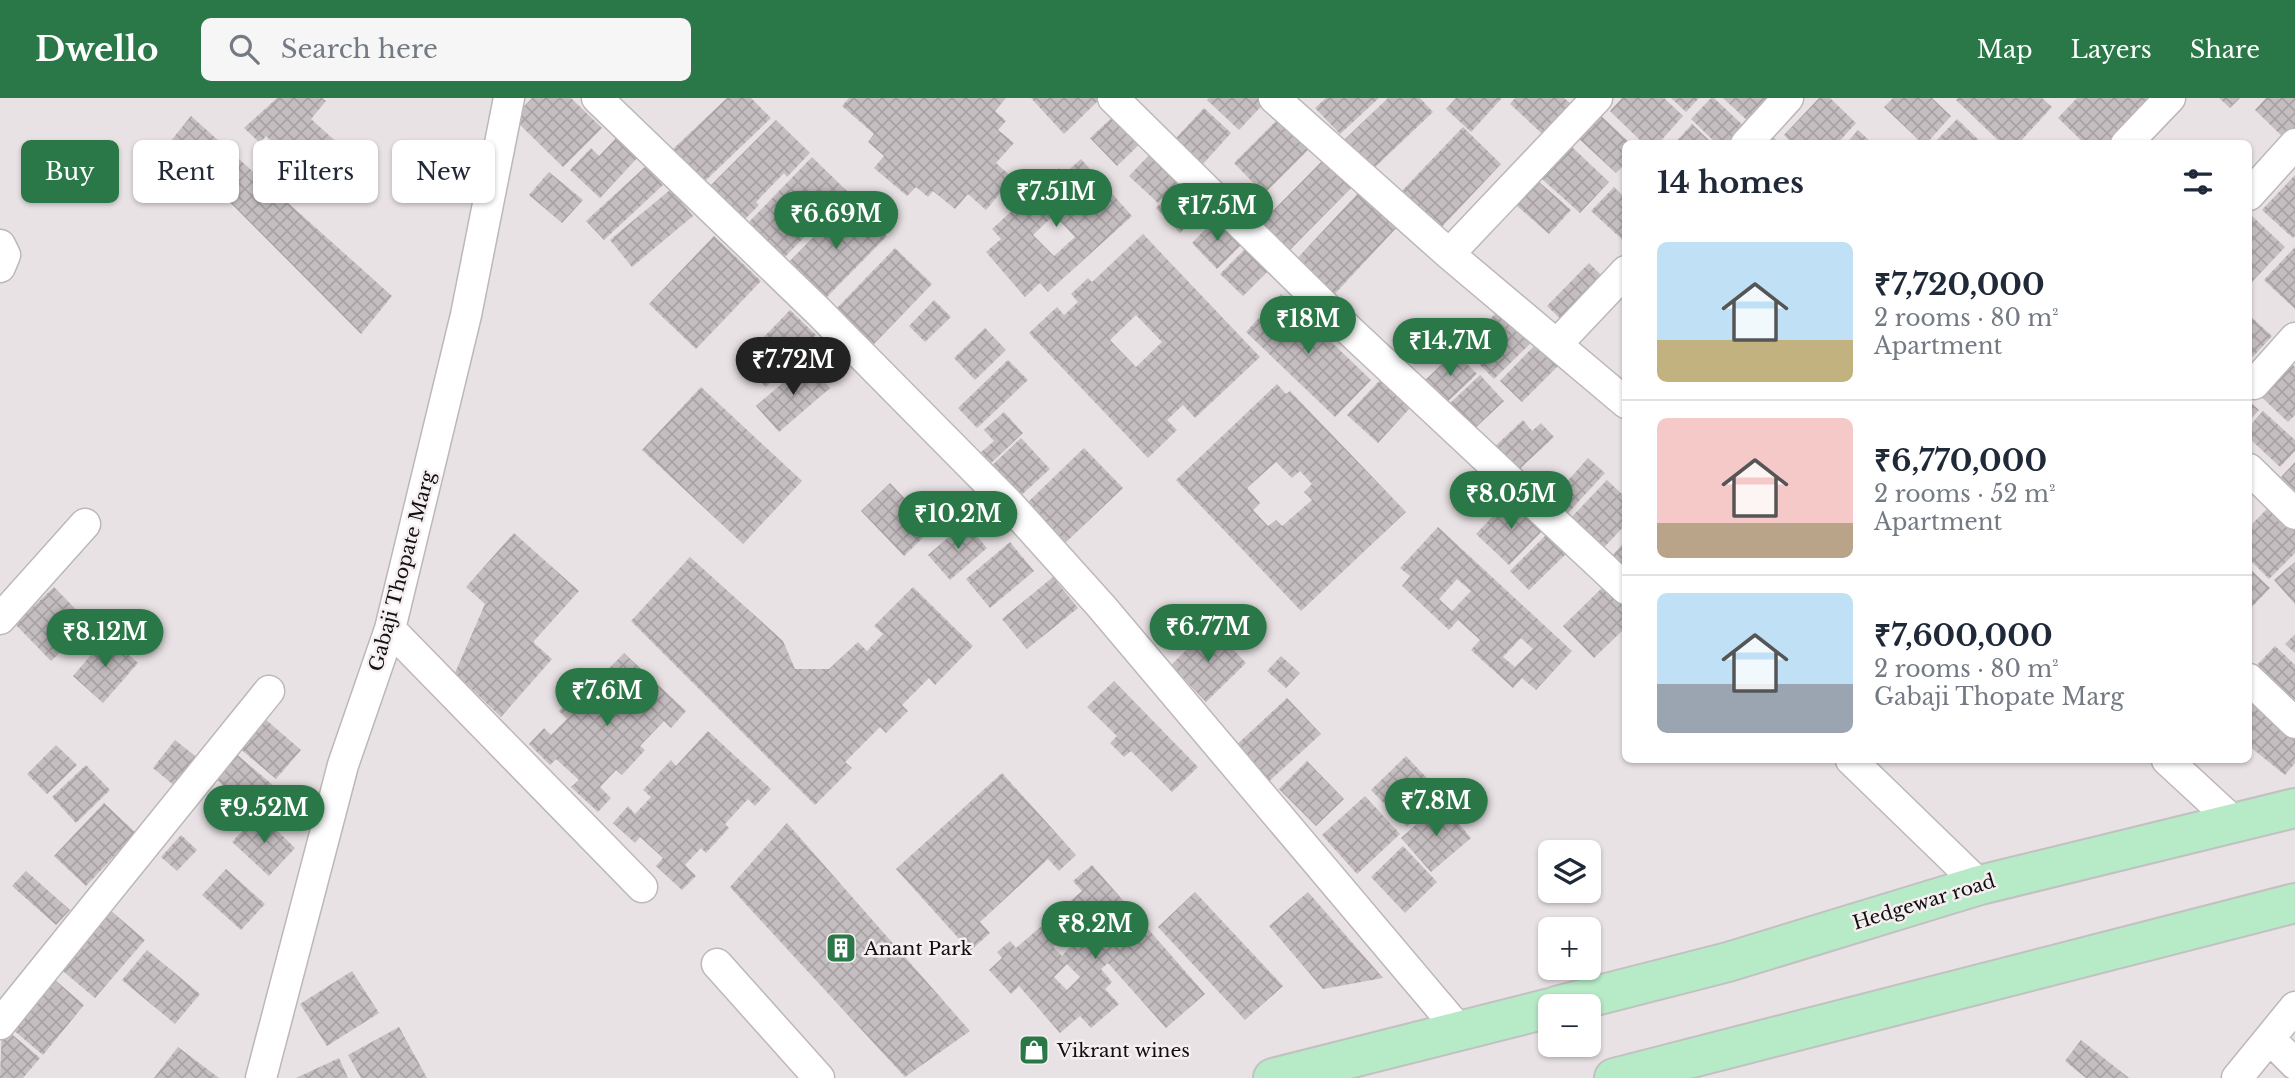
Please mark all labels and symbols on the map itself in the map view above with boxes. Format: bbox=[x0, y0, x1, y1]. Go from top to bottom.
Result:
pin: ₹7.51M bbox=[999, 170, 1113, 229]
pin: ₹17.5M bbox=[1160, 184, 1274, 243]
pin: ₹6.69M bbox=[779, 192, 893, 251]
pin: ₹18M bbox=[1267, 296, 1349, 356]
pin: ₹14.7M bbox=[1393, 318, 1507, 378]
pin: ₹7.72M bbox=[736, 338, 850, 397]
street label: Gabaji Thopate Marg bbox=[364, 468, 440, 674]
pin: ₹8.05M bbox=[1454, 472, 1568, 531]
pin: ₹10.2M bbox=[901, 491, 1015, 551]
pin: ₹6.77M bbox=[1151, 604, 1265, 664]
pin: ₹8.12M bbox=[48, 610, 162, 669]
pin: ₹7.6M bbox=[558, 668, 656, 728]
pin: ₹7.8M bbox=[1387, 778, 1485, 838]
pin: ₹9.52M bbox=[207, 786, 321, 845]
street label: Hedgewar road bbox=[1850, 869, 1998, 935]
pin: ₹8.2M bbox=[1046, 902, 1144, 961]
building icon: Anant Park bbox=[824, 931, 858, 965]
place label: Anant Park bbox=[863, 937, 972, 960]
shop icon: Vikrant wines bbox=[1017, 1033, 1051, 1067]
place label: Vikrant wines bbox=[1056, 1039, 1190, 1062]

